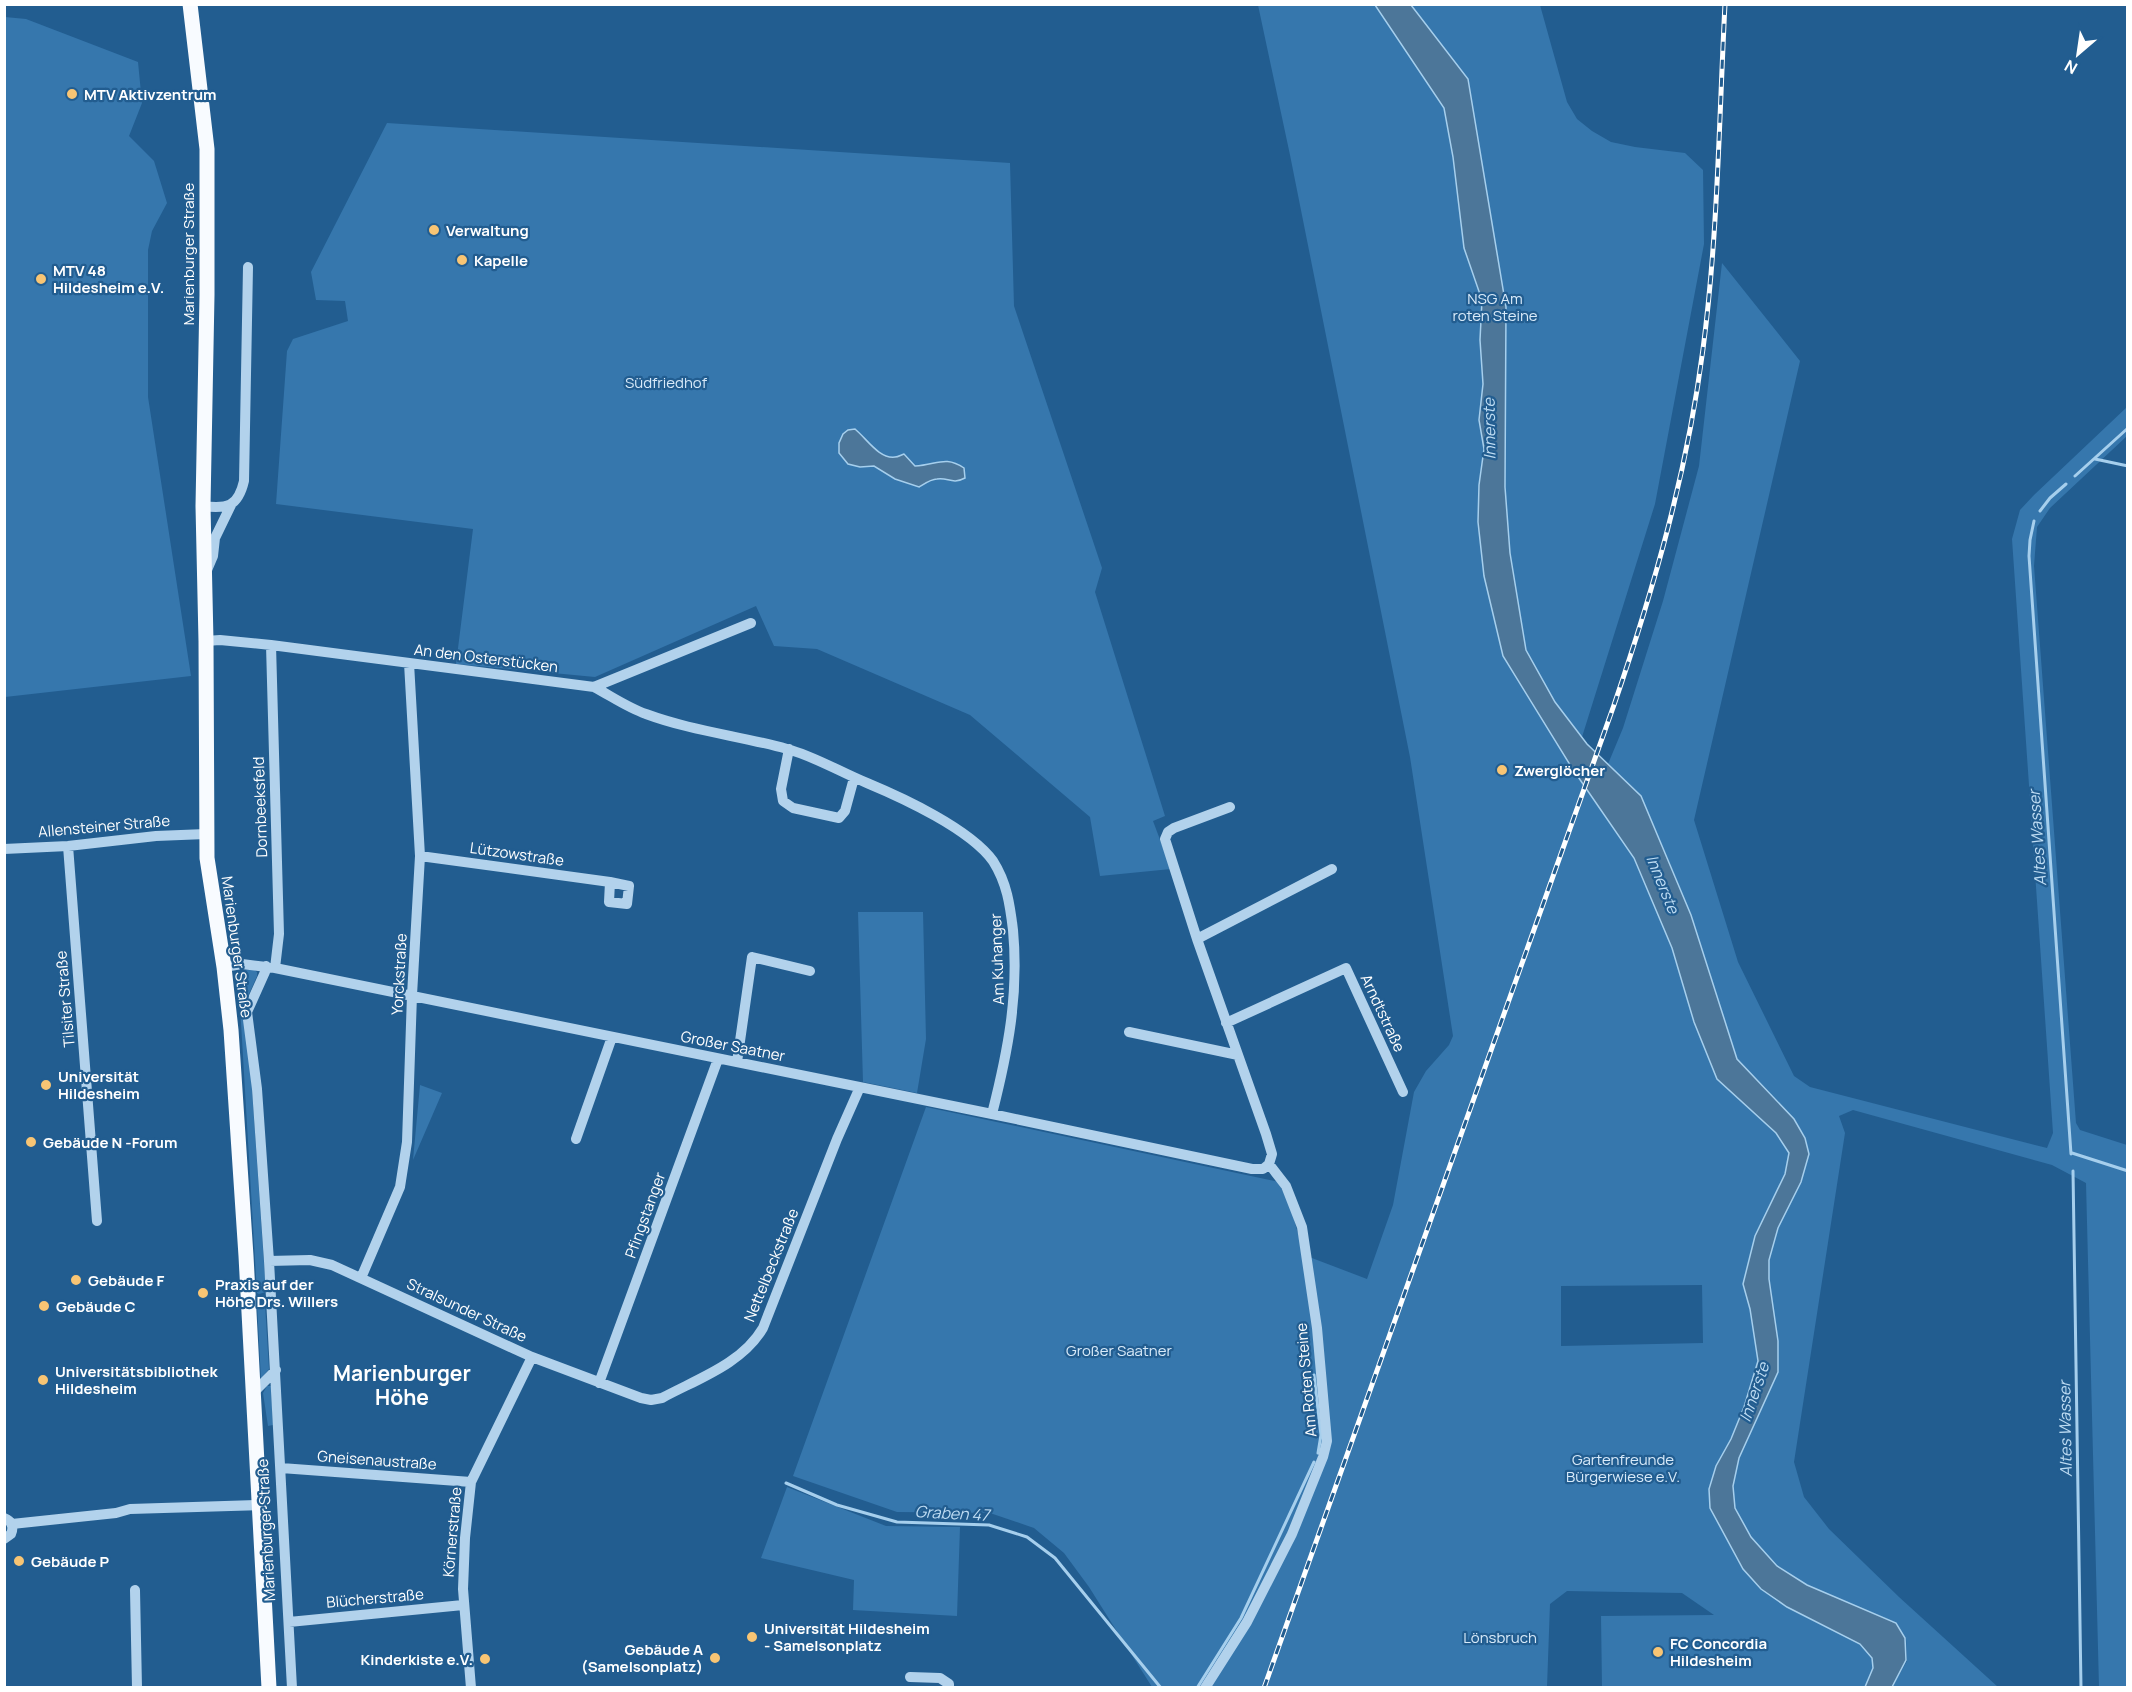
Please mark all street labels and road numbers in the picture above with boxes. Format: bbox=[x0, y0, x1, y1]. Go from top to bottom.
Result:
street label: Marienburger Straße bbox=[178, 182, 199, 325]
street label: An den Osterstücken bbox=[413, 639, 559, 677]
street label: Dornbeeksfeld bbox=[248, 756, 272, 858]
street label: Allensteiner Straße bbox=[37, 810, 171, 842]
street label: Lützowstraße bbox=[469, 837, 566, 871]
street label: Marienburger Straße bbox=[217, 875, 257, 1019]
street label: Am Kuhanger bbox=[985, 912, 1009, 1005]
street label: Yorckstraße bbox=[386, 932, 412, 1015]
street label: Tilsiter Straße bbox=[50, 950, 80, 1048]
street label: Arndtstraße bbox=[1356, 971, 1410, 1056]
street label: Großer Saatner bbox=[679, 1026, 788, 1067]
street label: Pfingstanger bbox=[620, 1169, 670, 1261]
street label: Nettelbeckstraße bbox=[739, 1205, 803, 1325]
street label: Stralsunder Straße bbox=[403, 1273, 531, 1347]
street label: Am Roten Steine bbox=[1291, 1322, 1321, 1438]
street label: Gneisenaustraße bbox=[317, 1445, 437, 1475]
street label: Marienburger Straße bbox=[252, 1458, 280, 1602]
street label: Körnerstraße bbox=[438, 1486, 466, 1578]
street label: Blücherstraße bbox=[325, 1583, 425, 1613]

